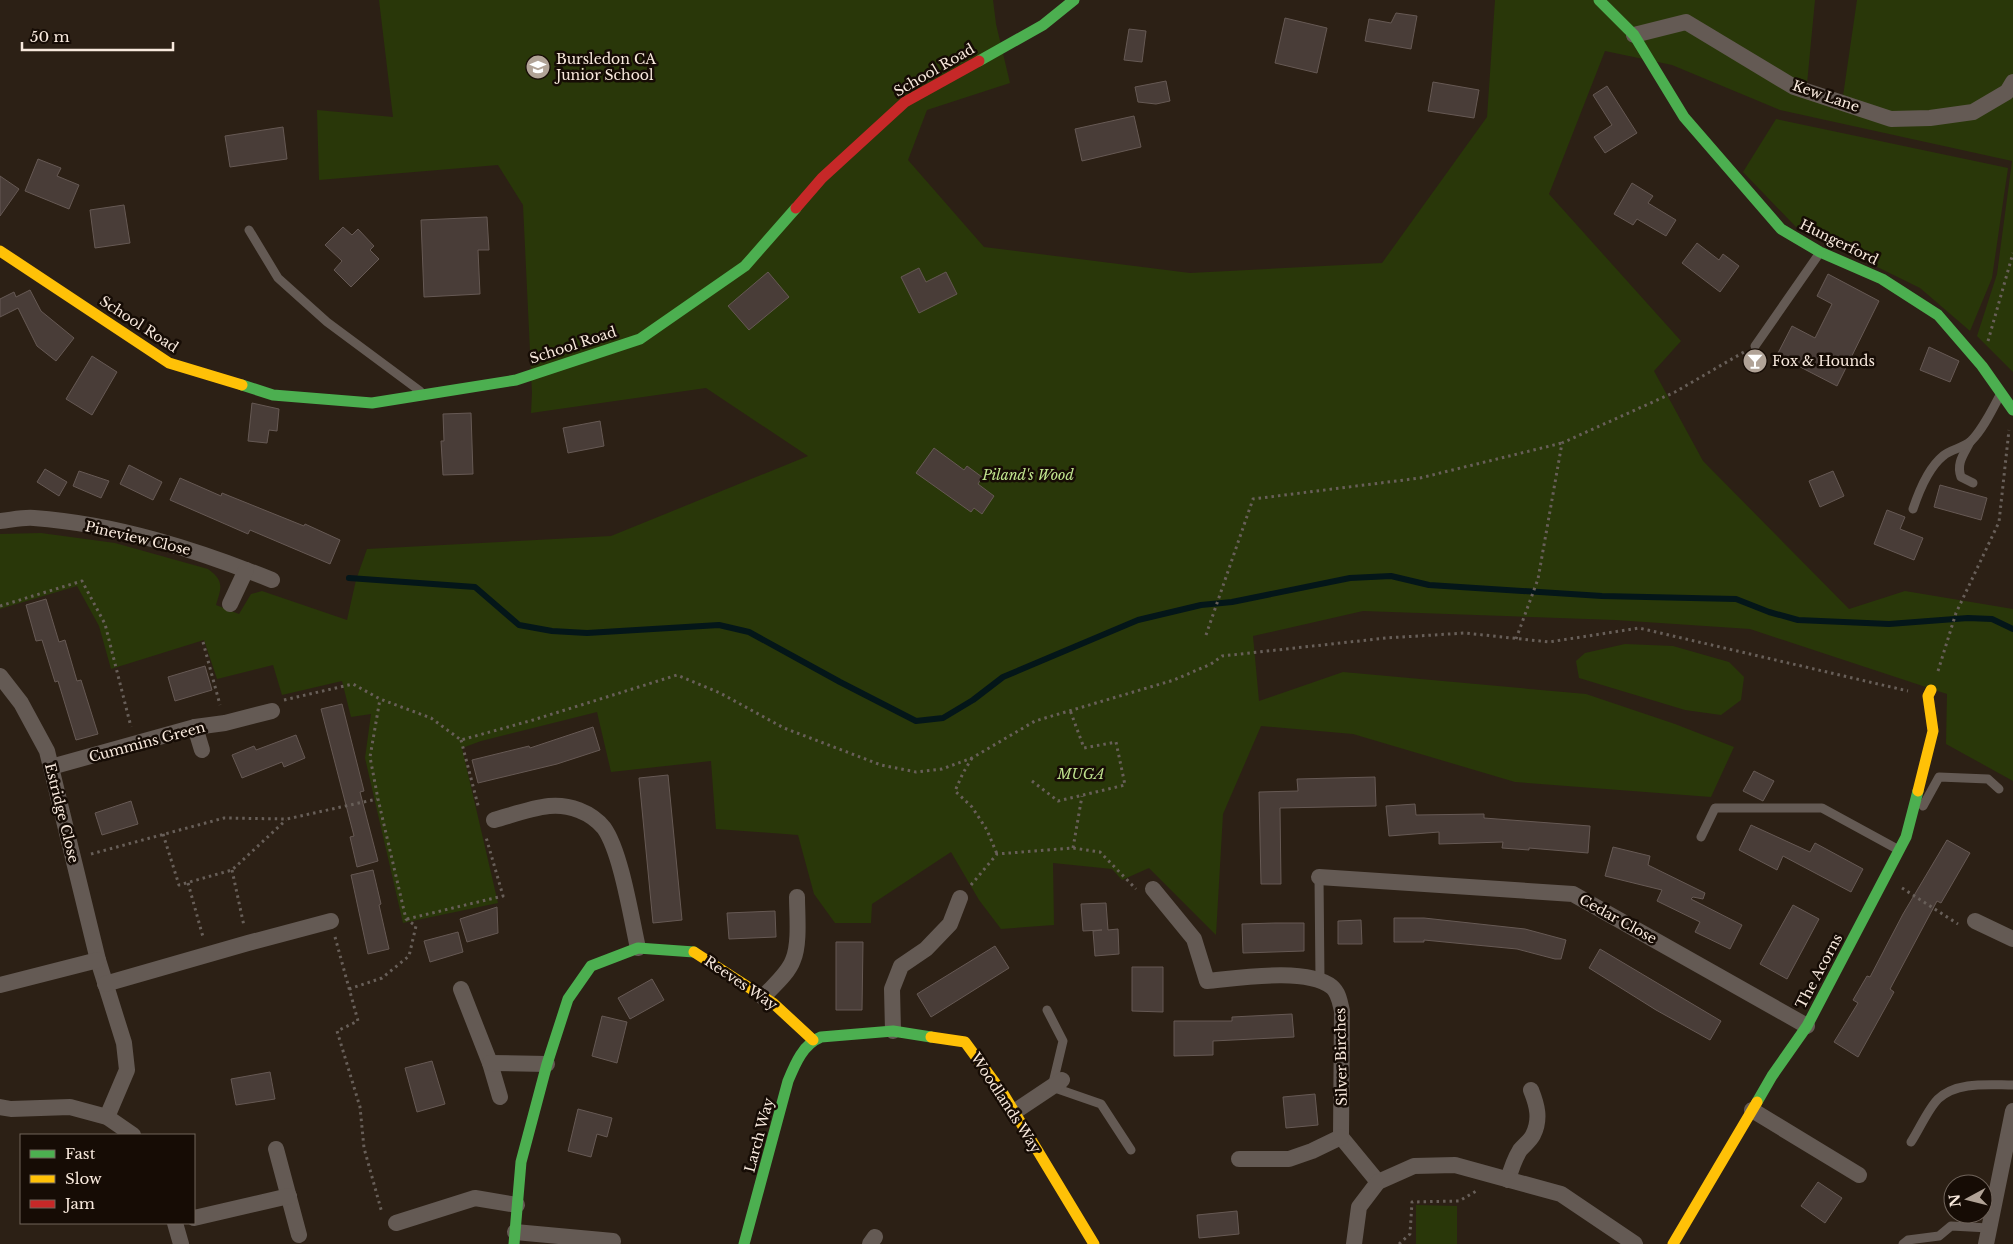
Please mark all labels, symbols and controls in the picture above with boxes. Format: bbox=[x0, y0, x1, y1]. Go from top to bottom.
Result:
scale bar bbox=[22, 20, 174, 52]
text: 50 m bbox=[30, 27, 70, 46]
street label: School Road bbox=[890, 39, 978, 100]
place label: Bursledon CA Junior School bbox=[554, 50, 656, 84]
school or university icon: Bursledon CA Junior School bbox=[525, 54, 551, 80]
street label: Kew Lane bbox=[1790, 76, 1862, 116]
street label: Hungerford bbox=[1797, 215, 1882, 269]
street label: School Road bbox=[96, 292, 182, 356]
street label: School Road bbox=[527, 322, 619, 368]
bar icon: Fox & Hounds bbox=[1742, 348, 1768, 374]
place label: Fox & Hounds bbox=[1772, 352, 1875, 370]
park label: Piland's Wood bbox=[981, 466, 1074, 484]
street label: Pineview Close bbox=[83, 517, 193, 559]
street label: Cummins Green bbox=[87, 718, 208, 766]
street label: Estridge Close bbox=[41, 761, 83, 865]
park label: MUGA bbox=[1056, 765, 1105, 783]
street label: Cedar Close bbox=[1576, 890, 1660, 948]
street label: The Acorns bbox=[1792, 930, 1846, 1012]
street label: Reeves Way bbox=[701, 952, 781, 1014]
street label: Silver Birches bbox=[1331, 1008, 1351, 1106]
street label: Woodlands Way bbox=[966, 1049, 1045, 1157]
street label: Larch Way bbox=[740, 1096, 778, 1174]
legend bbox=[20, 1134, 195, 1224]
text: Fast bbox=[65, 1144, 96, 1163]
text: Slow bbox=[65, 1169, 102, 1188]
north arrow bbox=[1943, 1174, 1993, 1224]
text: N bbox=[1945, 1193, 1965, 1208]
text: Jam bbox=[63, 1194, 95, 1213]

